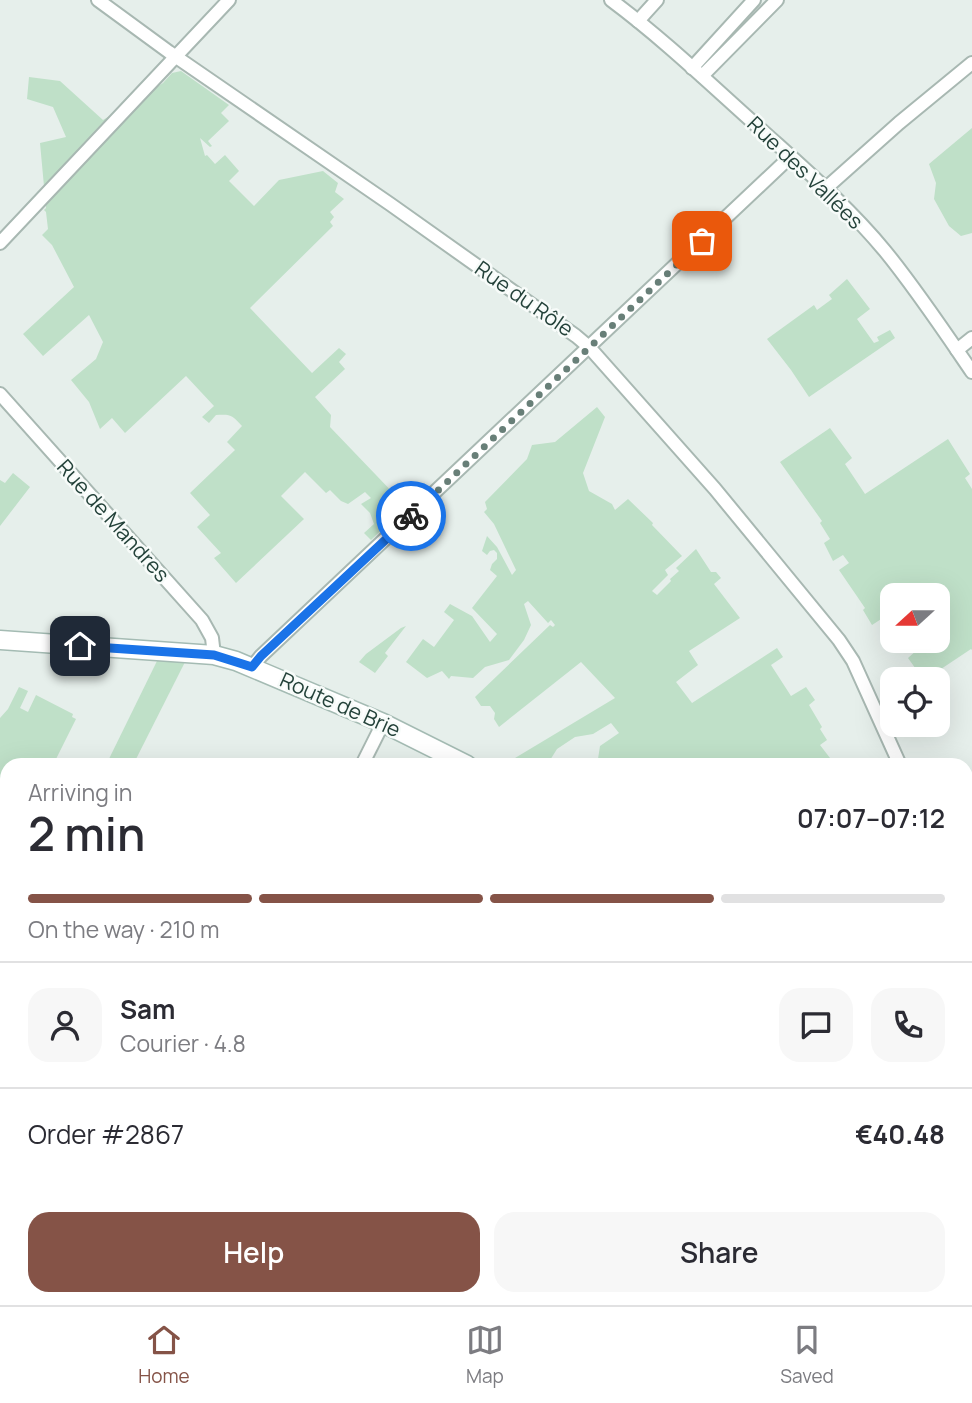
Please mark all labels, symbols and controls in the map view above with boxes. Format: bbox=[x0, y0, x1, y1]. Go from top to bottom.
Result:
street label: Rue des Vallées bbox=[742, 110, 870, 235]
pin bbox=[672, 211, 732, 271]
icon: bag bbox=[683, 222, 721, 260]
street label: Rue du Rôle bbox=[470, 254, 579, 342]
street label: Rue de Mandres bbox=[51, 453, 176, 588]
courier bbox=[376, 481, 446, 551]
icon: bike bbox=[392, 497, 430, 535]
north arrow bbox=[880, 583, 950, 653]
map controls bbox=[880, 583, 950, 737]
pin bbox=[50, 616, 110, 676]
icon: home bbox=[61, 627, 99, 665]
street label: Route de Brie bbox=[276, 665, 405, 743]
button: locate bbox=[880, 667, 950, 737]
text: Arriving in bbox=[28, 776, 133, 808]
text: 07:07–07:12 bbox=[797, 800, 945, 836]
text: 2 min bbox=[28, 802, 145, 865]
text: On the way · 210 m bbox=[28, 913, 220, 945]
button: person bbox=[28, 988, 102, 1062]
button: chat bbox=[779, 988, 853, 1062]
button: phone bbox=[871, 988, 945, 1062]
text: Sam bbox=[120, 991, 175, 1027]
text: Courier · 4.8 bbox=[120, 1027, 246, 1059]
text: Order #2867 bbox=[28, 1116, 184, 1152]
text: €40.48 bbox=[855, 1116, 945, 1152]
button: Help bbox=[28, 1212, 480, 1292]
button: Share bbox=[494, 1212, 945, 1292]
tab: Home bbox=[138, 1321, 190, 1389]
tab: Map bbox=[466, 1321, 504, 1389]
tab: Saved bbox=[780, 1321, 834, 1389]

